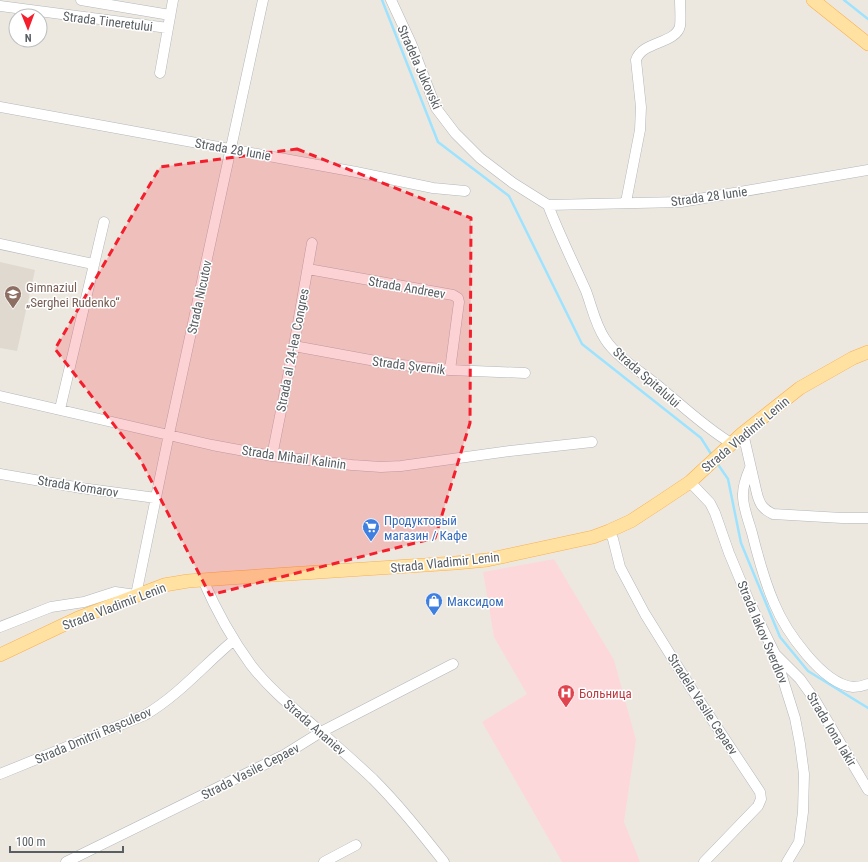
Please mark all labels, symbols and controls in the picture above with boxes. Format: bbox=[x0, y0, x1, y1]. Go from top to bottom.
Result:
north arrow bbox=[8, 8, 48, 48]
street label: Strada Tineretului bbox=[62, 9, 154, 34]
street label: Stradela Jukovski bbox=[394, 23, 445, 112]
text: N bbox=[24, 31, 32, 44]
street label: Strada 28 Iunie bbox=[194, 135, 272, 164]
street label: Strada 28 Iunie bbox=[670, 184, 748, 209]
street label: Strada Nicutov bbox=[184, 258, 215, 335]
street label: Strada Andreev bbox=[367, 273, 447, 302]
place label: Gimnaziul „Serghei Rudenko“ bbox=[26, 280, 120, 310]
school or university icon: Gimnaziul „Serghei Rudenko“ bbox=[3, 284, 23, 309]
street label: Strada al 24-lea Congres bbox=[273, 287, 312, 413]
street label: Strada Spitalului bbox=[610, 344, 683, 411]
street label: Strada Șvernik bbox=[371, 354, 447, 378]
street label: Strada Vladimir Lenin bbox=[698, 393, 792, 475]
street label: Strada Mihail Kalinin bbox=[241, 443, 347, 472]
street label: Strada Komarov bbox=[37, 473, 120, 500]
place label: Продуктовый магазин / Кафе bbox=[384, 513, 467, 543]
supermarket icon: Продуктовый магазин / Кафе bbox=[361, 517, 381, 542]
street label: Strada Vladimir Lenin bbox=[390, 549, 500, 576]
street label: Strada Iakov Sverdlov bbox=[734, 579, 791, 686]
street label: Strada Vladimir Lenin bbox=[60, 580, 168, 633]
shop icon: Максидом bbox=[424, 591, 444, 616]
place label: Максидом bbox=[447, 594, 504, 609]
street label: Stradela Vasile Cepaev bbox=[664, 651, 741, 758]
hospital icon: Больница bbox=[556, 683, 576, 708]
place label: Больница bbox=[579, 686, 632, 701]
street label: Strada Iona Iakir bbox=[804, 690, 860, 769]
street label: Strada Ananiev bbox=[281, 696, 349, 759]
street label: Strada Dmitrii Rașculeov bbox=[32, 704, 155, 768]
street label: Strada Vasile Cepaev bbox=[199, 740, 302, 803]
scale bar bbox=[10, 828, 123, 854]
text: 100 m bbox=[16, 835, 46, 849]

